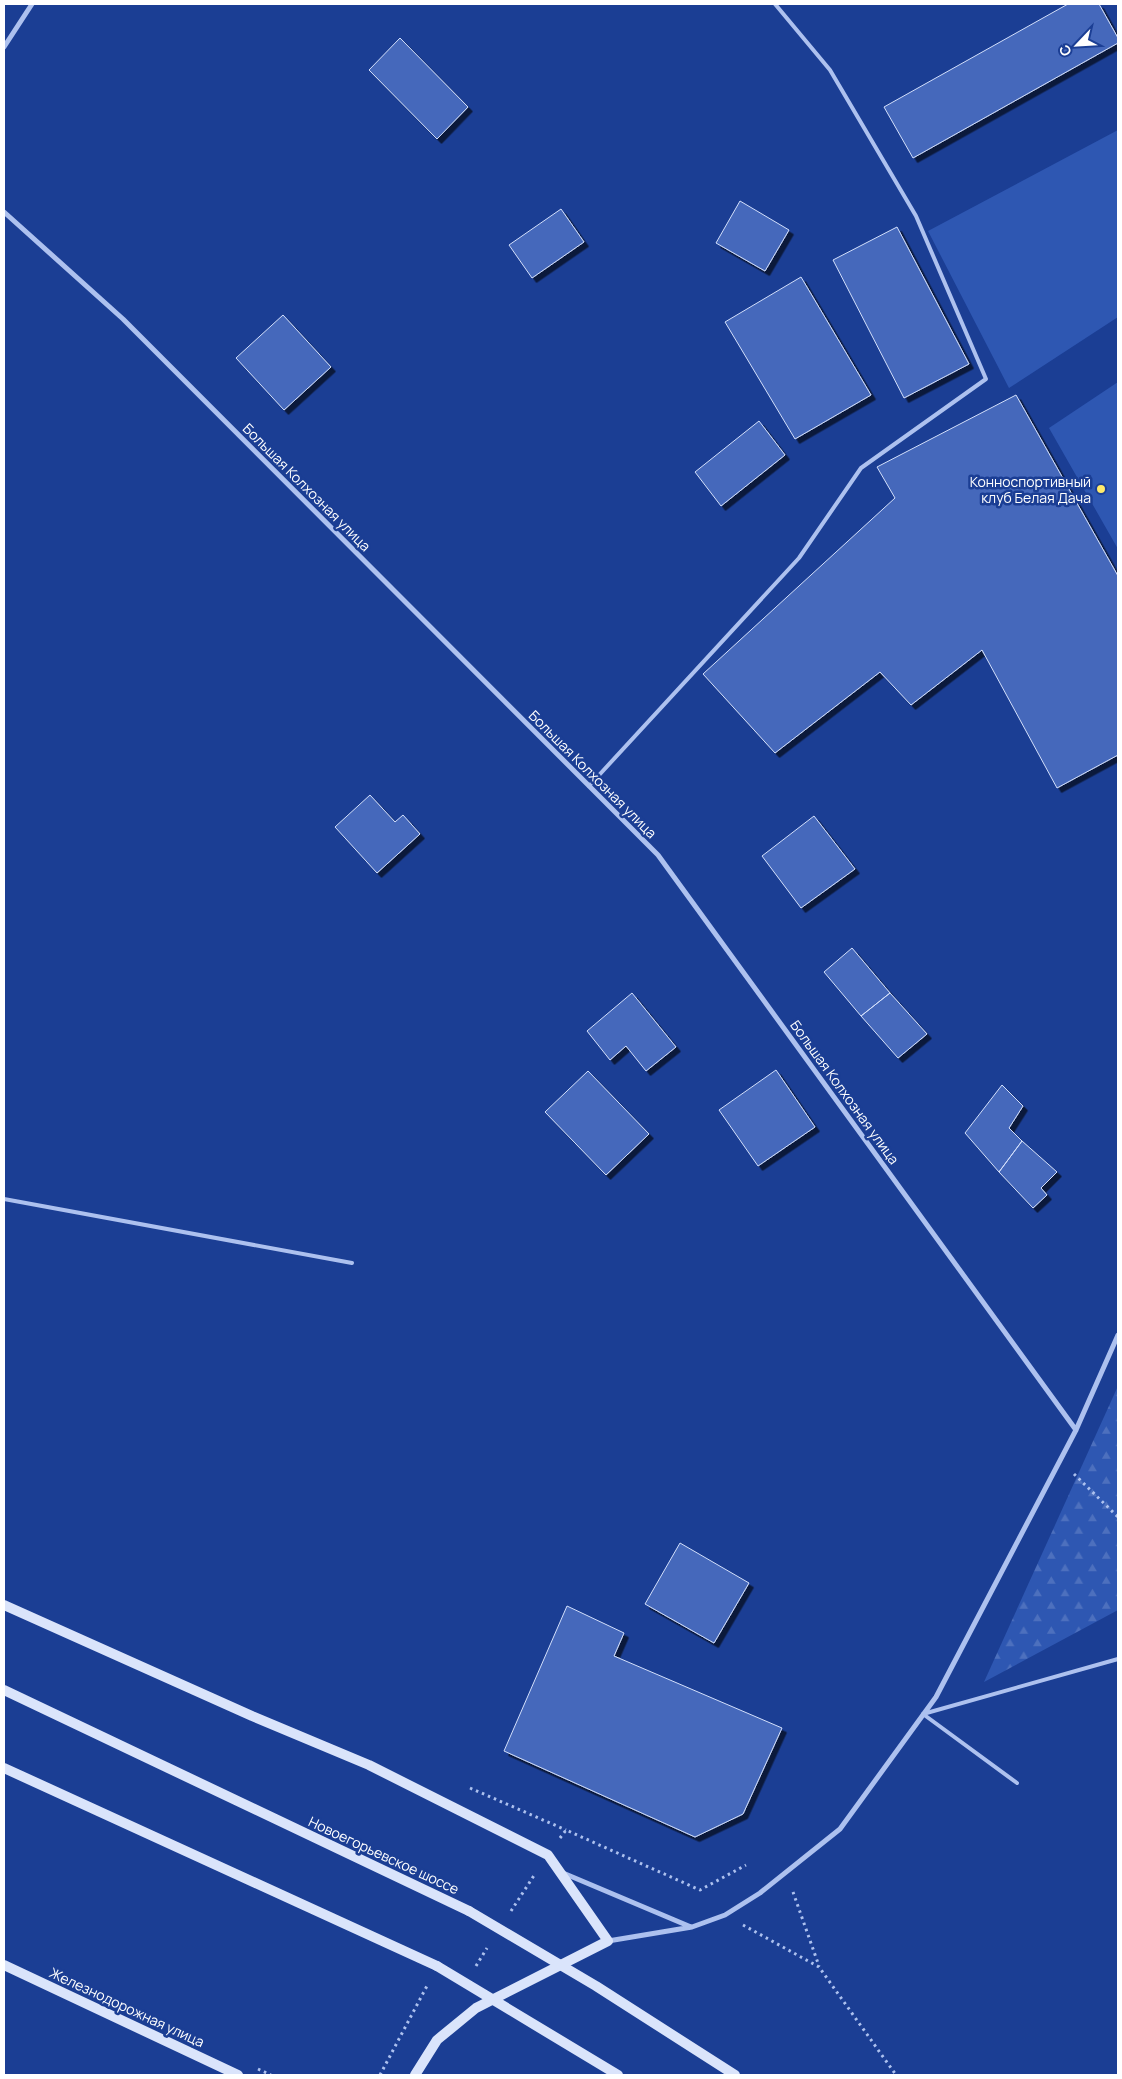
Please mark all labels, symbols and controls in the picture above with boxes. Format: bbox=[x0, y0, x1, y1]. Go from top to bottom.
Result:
north arrow bbox=[1052, 20, 1102, 70]
text: С bbox=[1054, 42, 1076, 59]
street label: Большая Колхозная улица bbox=[239, 419, 375, 555]
place label: Конноспортивный клуб Белая Дача bbox=[970, 472, 1091, 507]
marker: Конноспортивный клуб Белая Дача bbox=[1095, 483, 1107, 495]
street label: Большая Колхозная улица bbox=[525, 706, 661, 842]
street label: Большая Колхозная улица bbox=[786, 1016, 904, 1168]
street label: Новоегорьевское шоссе bbox=[306, 1812, 462, 1898]
street label: Железнодорожная улица bbox=[46, 1963, 208, 2051]

